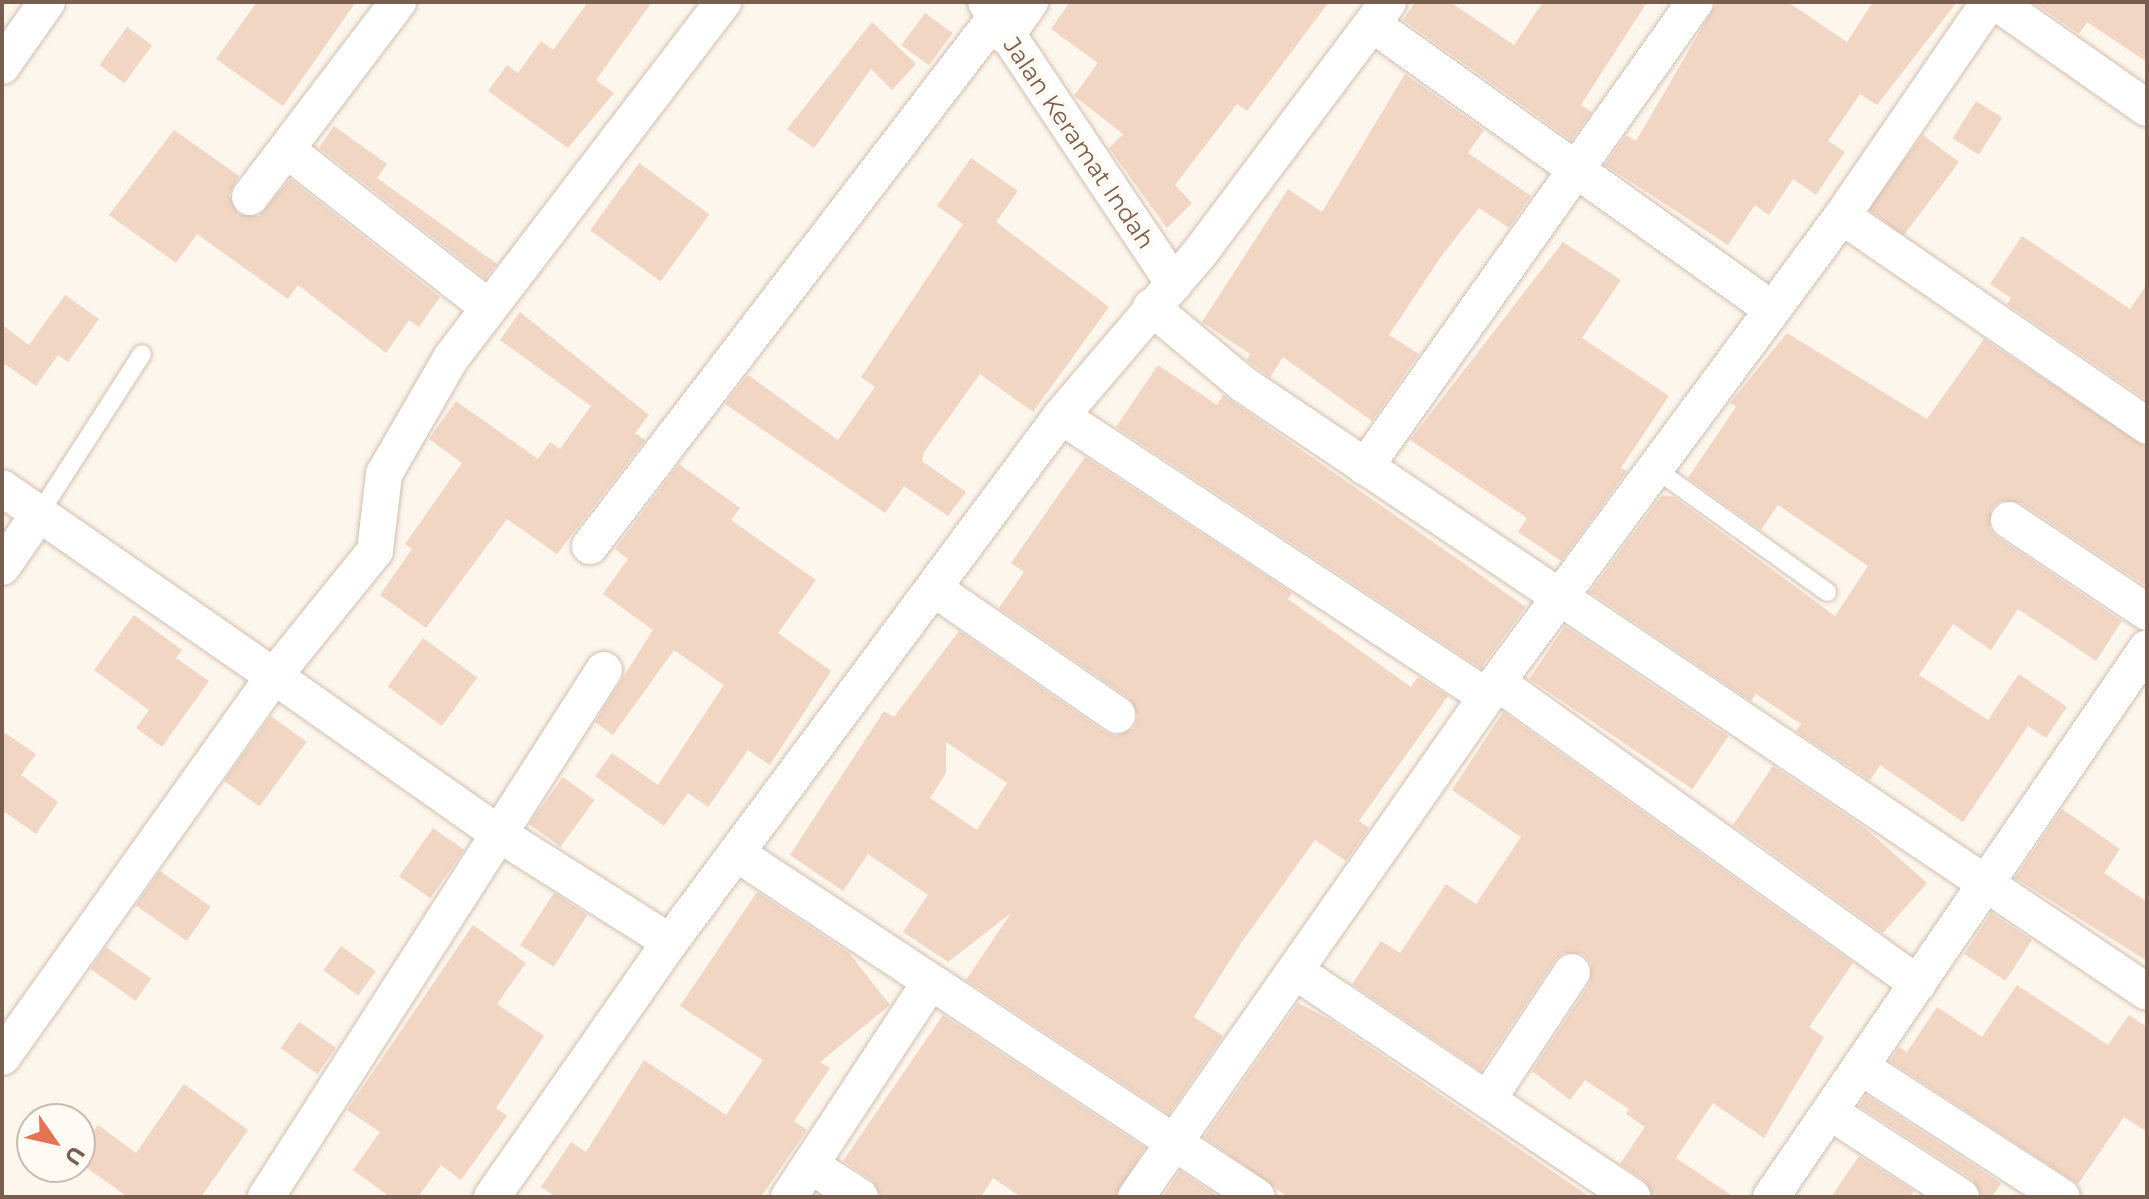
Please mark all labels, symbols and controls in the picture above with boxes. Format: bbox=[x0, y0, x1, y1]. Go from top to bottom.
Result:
street label: Jalan Keramat Indah bbox=[997, 32, 1161, 254]
north arrow bbox=[16, 1103, 96, 1183]
text: U bbox=[59, 1141, 91, 1170]

